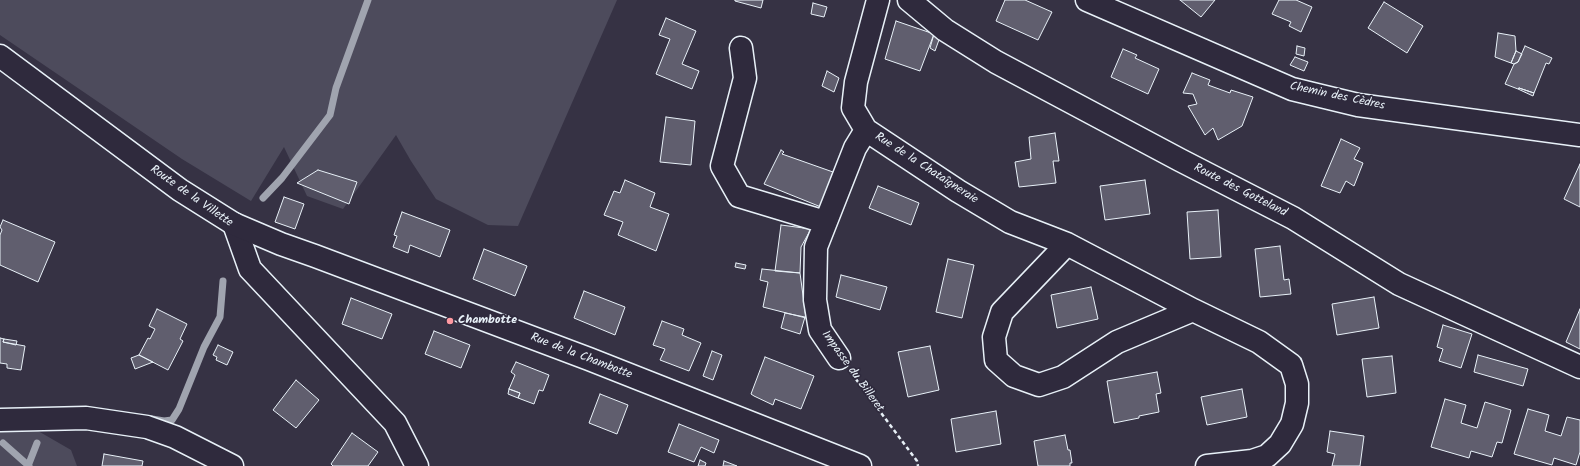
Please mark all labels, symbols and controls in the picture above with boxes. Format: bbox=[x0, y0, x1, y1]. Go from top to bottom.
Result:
street label: Chemin des Cèdres bbox=[1288, 80, 1386, 114]
street label: Rue de la Chataîgneraie bbox=[872, 130, 980, 208]
street label: Route des Gotteland bbox=[1191, 161, 1289, 221]
street label: Route de la Villette bbox=[147, 163, 235, 231]
place label: Chambotte bbox=[458, 314, 517, 328]
marker: Chambotte bbox=[445, 316, 455, 326]
street label: Impasse du Billeret bbox=[818, 328, 886, 416]
street label: Rue de la Chambotte bbox=[528, 331, 634, 383]

